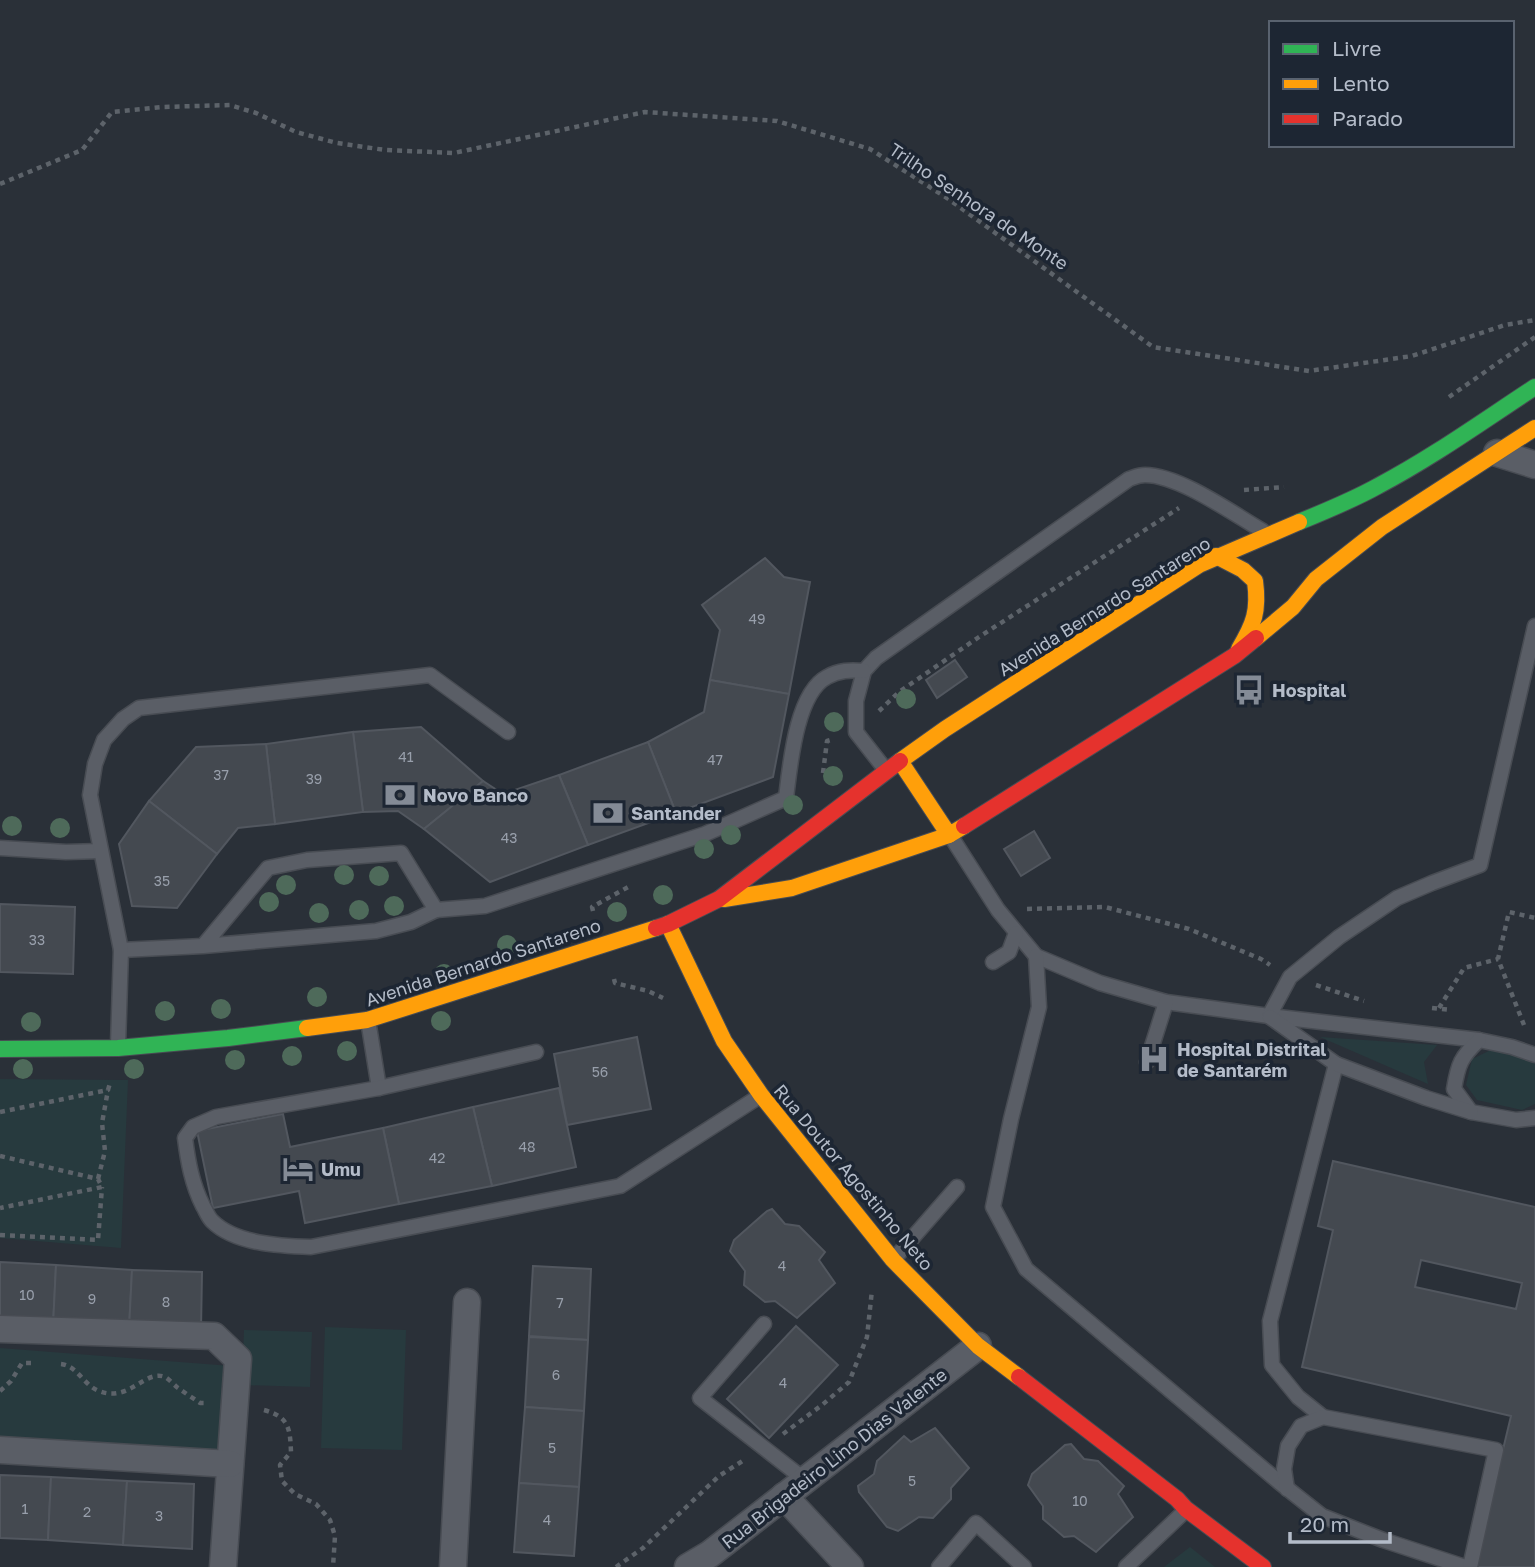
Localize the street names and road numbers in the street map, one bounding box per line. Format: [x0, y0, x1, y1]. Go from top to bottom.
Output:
street label: Trilho Senhora do Monte [885, 138, 1073, 274]
street label: Avenida Bernardo Santareno [994, 532, 1214, 680]
street label: Avenida Bernardo Santareno [363, 914, 603, 1010]
street label: Rua Doutor Agostinho Neto [770, 1079, 938, 1275]
street label: Rua Brigadeiro Lino Dias Valente [717, 1363, 951, 1553]

